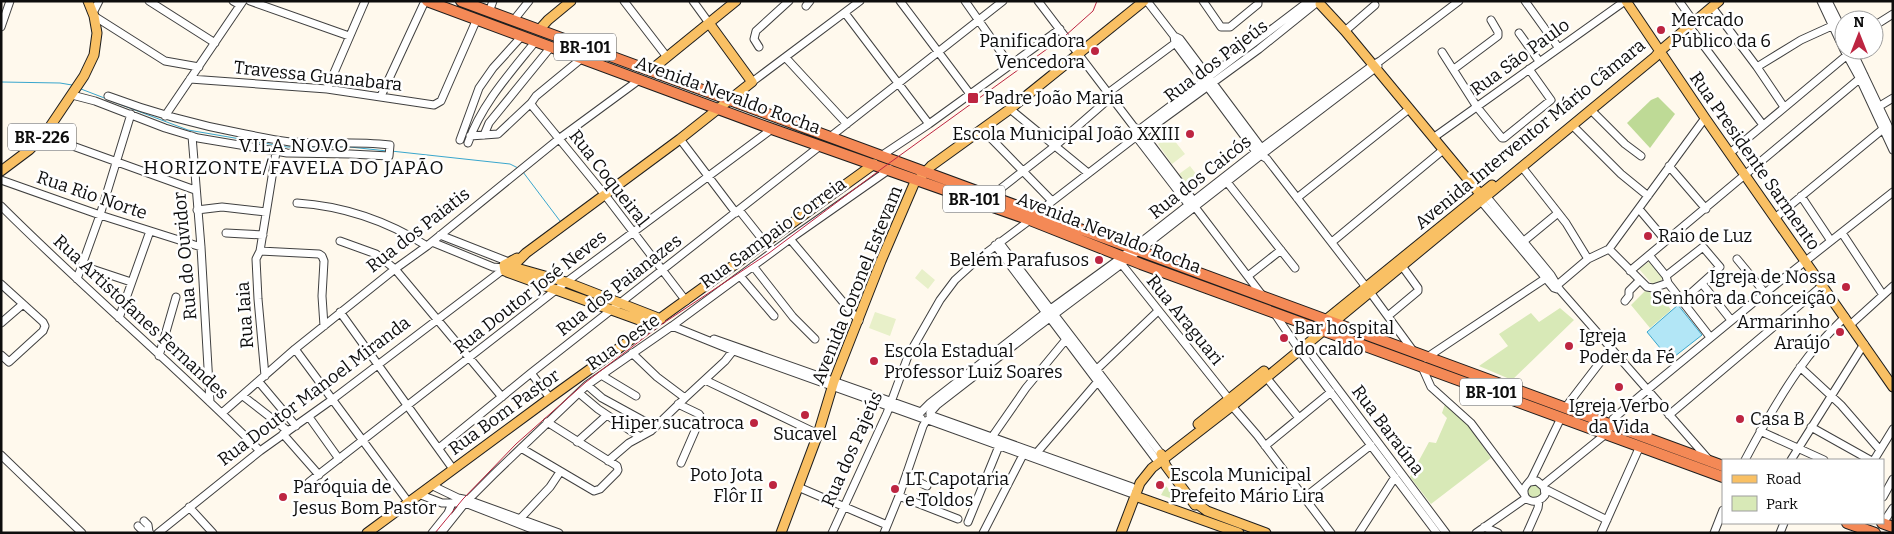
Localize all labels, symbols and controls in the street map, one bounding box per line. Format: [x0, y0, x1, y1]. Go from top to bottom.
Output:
place label: Mercado Público da 6 [1671, 9, 1771, 52]
north arrow [1834, 10, 1884, 60]
street label: Rua São Paulo [1466, 14, 1574, 100]
text: N [1854, 14, 1865, 31]
street label: Rua dos Pajeús [1160, 15, 1272, 107]
marker: Mercado Público da 6 [1655, 24, 1667, 36]
place label: Panificadora Vencedora [979, 30, 1085, 73]
road number: BR-101 [554, 34, 616, 61]
street label: Avenida Interventor Mário Câmara [1410, 34, 1650, 234]
marker: Panificadora Vencedora [1089, 45, 1101, 57]
street label: Avenida Nevaldo Rocha [632, 51, 824, 139]
street label: Travessa Guanabara [233, 56, 404, 96]
street label: Rua Presidente Sarmento [1685, 68, 1825, 254]
place label: Padre João Maria [984, 87, 1124, 109]
marker: Padre João Maria [966, 91, 980, 105]
place label: Escola Municipal João XXIII [952, 123, 1180, 145]
road number: BR-226 [8, 124, 76, 150]
street label: Rua Coqueiral [564, 125, 654, 231]
marker: Escola Municipal João XXIII [1184, 128, 1196, 140]
street label: Rua dos Caicós [1144, 130, 1256, 224]
district label: VILA NOVO HORIZONTE/FAVELA DO JAPÃO [143, 134, 445, 179]
street label: Rua Rio Norte [34, 166, 150, 224]
street label: Rua Sampaio Correia [696, 173, 850, 293]
street label: Avenida Coronel Estevam [807, 182, 907, 388]
street label: Rua dos Paiatis [362, 183, 474, 277]
road number: BR-101 [943, 185, 1005, 212]
street label: Avenida Nevaldo Rocha [1014, 188, 1204, 278]
street label: Rua do Ouvidor [168, 191, 202, 321]
place label: Raio de Luz [1658, 225, 1752, 247]
street label: Rua Doutor José Neves [449, 226, 611, 358]
street label: Rua dos Paianazes [552, 229, 686, 341]
street label: Rua Artistofanes Fernandes [49, 230, 233, 404]
marker: Raio de Luz [1642, 230, 1654, 242]
place label: Belém Parafusos [950, 249, 1089, 271]
marker: Belém Parafusos [1093, 254, 1105, 266]
place label: Igreja de Nossa Senhora da Conceição [1652, 266, 1836, 309]
street label: Rua Araguari [1142, 270, 1228, 370]
street label: Rua Iaia [232, 281, 258, 349]
marker: Igreja de Nossa Senhora da Conceição [1840, 281, 1852, 293]
street label: Rua Oeste [582, 309, 664, 375]
street label: Rua Doutor Manoel Miranda [214, 311, 415, 470]
place label: Armarinho Araújo [1737, 311, 1830, 354]
place label: Bar hospital do caldo [1294, 317, 1394, 360]
place label: Igreja Poder da Fé [1579, 325, 1675, 368]
marker: Armarinho Araújo [1834, 326, 1846, 338]
marker: Bar hospital do caldo [1278, 332, 1290, 344]
place label: Escola Estadual Professor Luiz Soares [884, 340, 1063, 383]
marker: Igreja Poder da Fé [1563, 340, 1575, 352]
marker: Escola Estadual Professor Luiz Soares [868, 355, 880, 367]
street label: Rua Bom Pastor [444, 364, 564, 460]
road number: BR-101 [1460, 378, 1522, 406]
street label: Rua Baraúna [1347, 381, 1429, 479]
marker: Igreja Verbo da Vida [1613, 381, 1625, 393]
street label: Rua dos Pajeús [817, 388, 887, 510]
place label: Igreja Verbo da Vida [1569, 395, 1669, 438]
place label: Casa B [1750, 408, 1805, 430]
marker: Sucavel [799, 409, 811, 421]
place label: Hiper sucatroca [611, 412, 744, 434]
marker: Casa B [1734, 413, 1746, 425]
marker: Hiper sucatroca [748, 417, 760, 429]
place label: Sucavel [773, 423, 837, 445]
legend [1722, 459, 1884, 524]
place label: Poto Jota Flôr II [690, 464, 763, 507]
place label: Escola Municipal Prefeito Mário Lira [1170, 464, 1324, 507]
place label: LT Capotaria e Toldos [905, 468, 1009, 511]
text: Road [1766, 470, 1801, 488]
place label: Paróquia de Jesus Bom Pastor [292, 476, 436, 519]
marker: Poto Jota Flôr II [767, 479, 779, 491]
marker: Escola Municipal Prefeito Mário Lira [1154, 479, 1166, 491]
marker: LT Capotaria e Toldos [889, 483, 901, 495]
marker: Paróquia de Jesus Bom Pastor [277, 491, 289, 503]
text: Park [1766, 495, 1798, 513]

